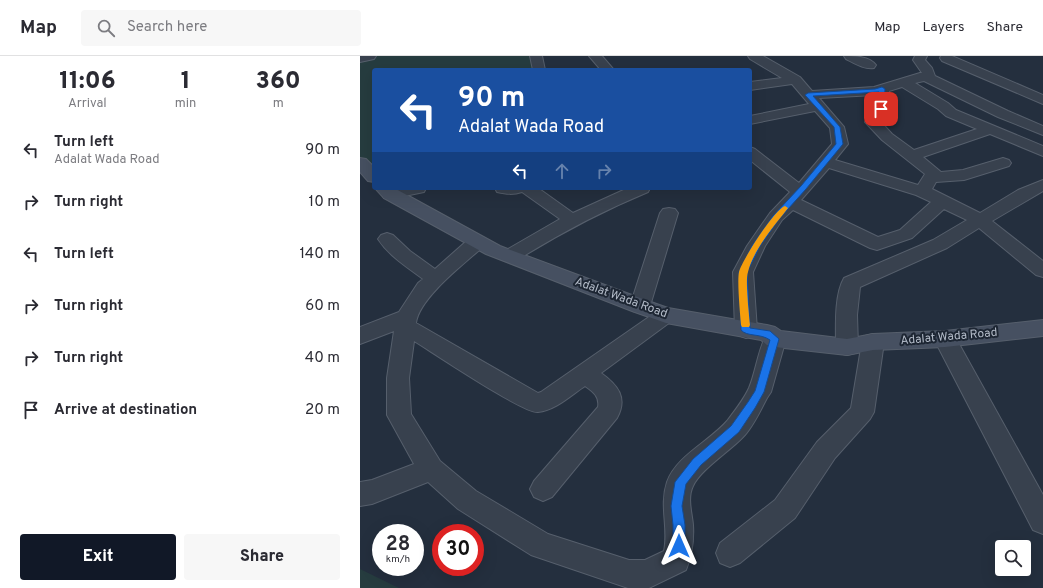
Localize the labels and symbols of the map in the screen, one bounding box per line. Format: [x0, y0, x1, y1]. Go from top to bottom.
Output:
pin [864, 92, 898, 126]
street label: Adalat Wada Road [572, 274, 670, 322]
street label: Adalat Wada Road [900, 325, 998, 349]
speed limit sign: 30 [432, 524, 484, 576]
position arrow [658, 525, 700, 567]

